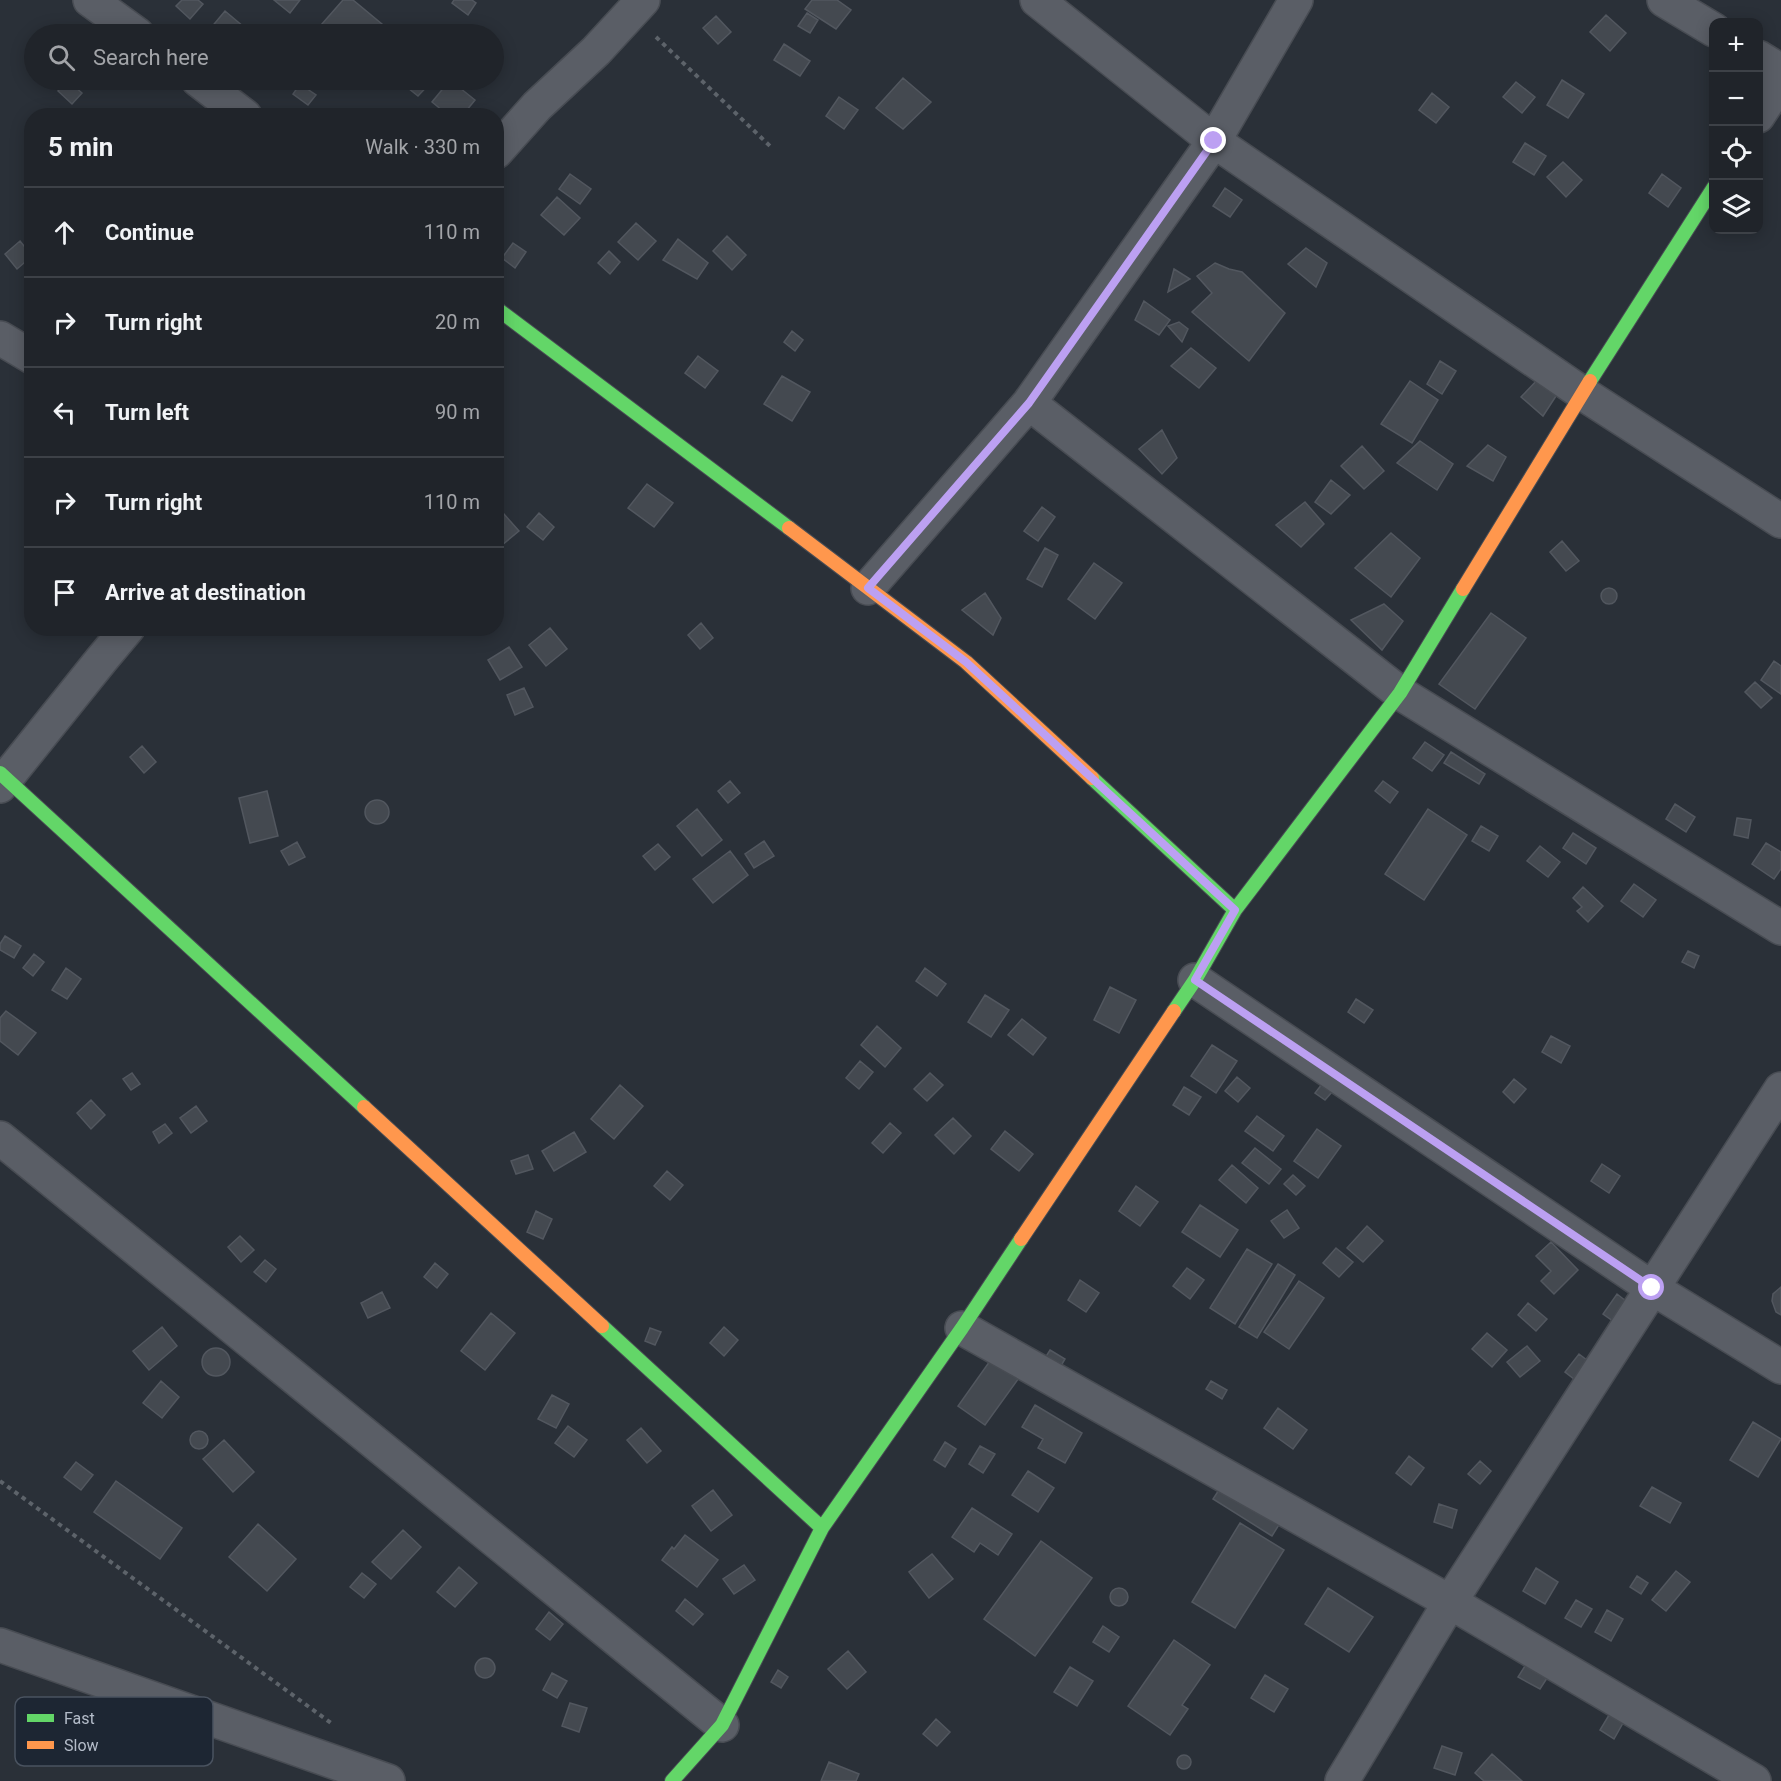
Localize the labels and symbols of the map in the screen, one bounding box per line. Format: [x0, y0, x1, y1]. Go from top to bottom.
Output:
route end [1200, 127, 1226, 153]
route start [1638, 1274, 1664, 1300]
legend [15, 1697, 213, 1766]
text: Fast [64, 1709, 95, 1728]
text: Slow [64, 1736, 99, 1755]

